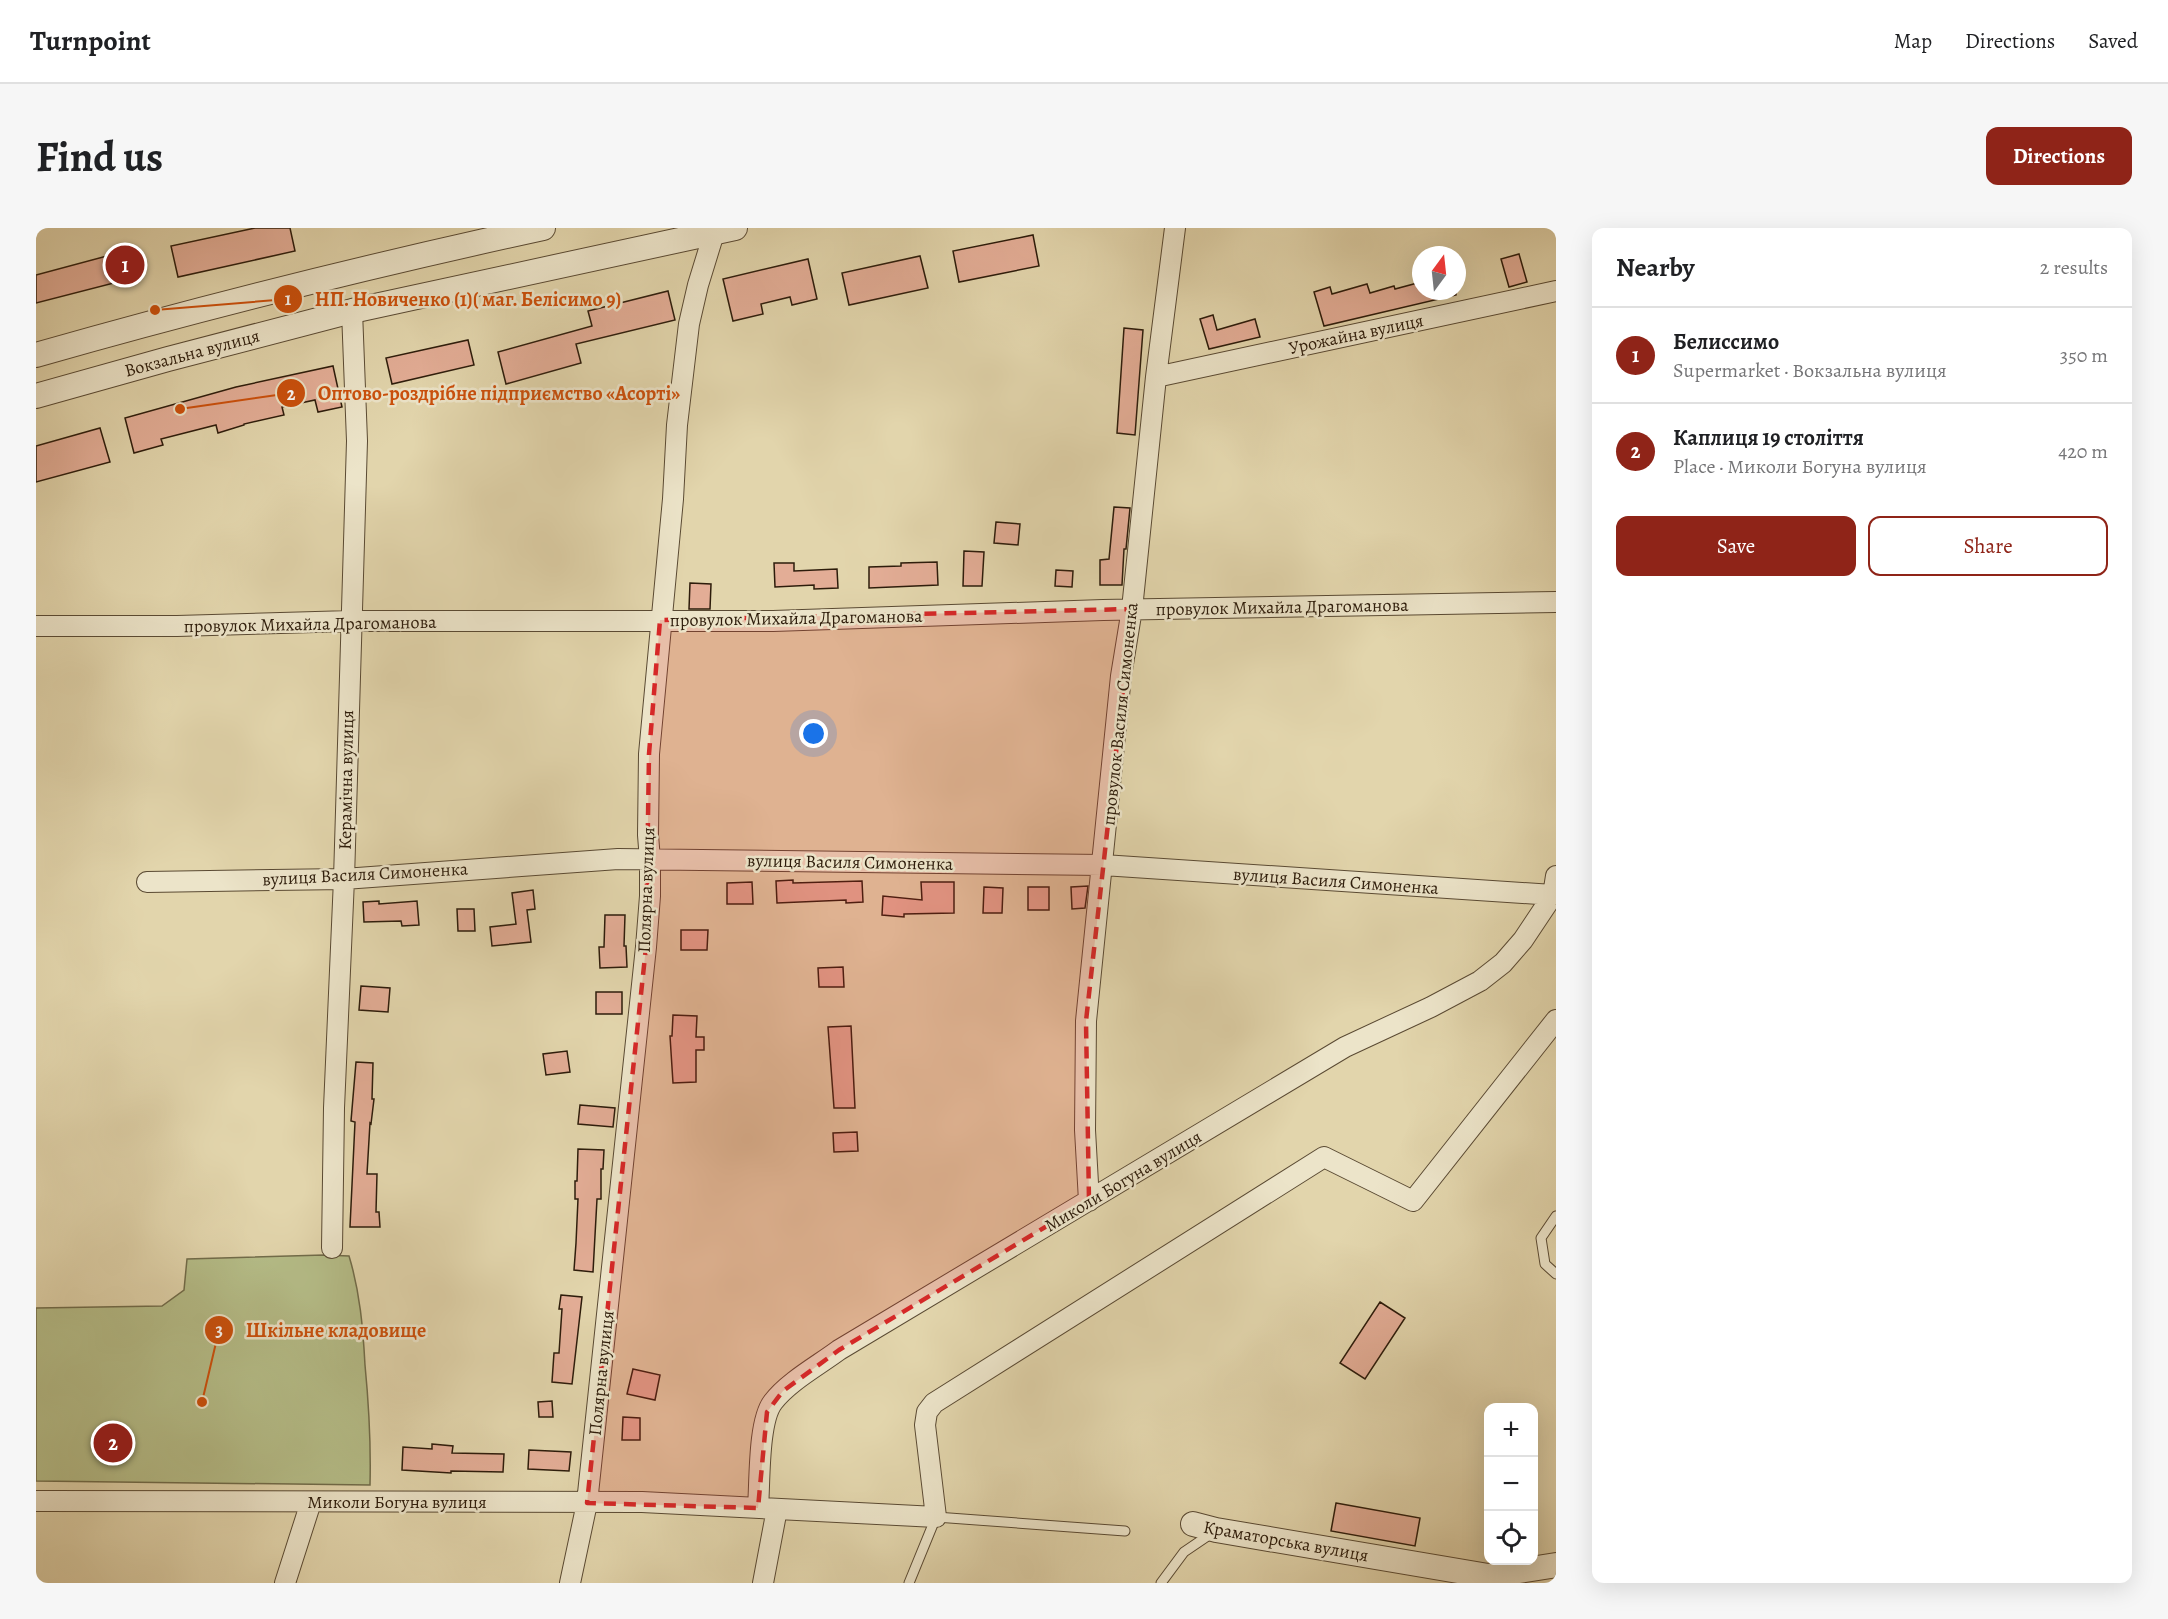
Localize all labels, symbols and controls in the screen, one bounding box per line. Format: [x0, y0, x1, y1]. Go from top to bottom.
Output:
text: Turnpoint [30, 22, 151, 60]
text: Map [1894, 27, 1932, 55]
text: Directions [1965, 27, 2055, 55]
text: Saved [2088, 27, 2138, 55]
button: Directions [1986, 127, 2132, 185]
text: Find us [36, 128, 163, 185]
pin: 1 [106, 243, 145, 288]
north arrow [1412, 246, 1466, 300]
text: Nearby [1616, 250, 1695, 285]
text: 2 results [2040, 254, 2108, 281]
callout: НП. Новиченко (1)( маг. Белісимо 9) [273, 280, 634, 318]
text: НП. Новиченко (1)( маг. Белісимо 9) [315, 286, 621, 313]
text: 1 [285, 287, 292, 311]
street label: Урожайна вулиця [1286, 308, 1426, 360]
street label: Вокзальна вулиця [122, 323, 262, 383]
text: Белиссимо [1673, 327, 1779, 357]
text: 1 [1632, 342, 1639, 369]
text: 350 m [2060, 342, 2108, 369]
text: Supermarket · Вокзальна вулиця [1673, 357, 1947, 384]
callout: Оптово-роздрібне підприємство «Асортi» [276, 374, 692, 412]
text: Оптово-роздрібне підприємство «Асортi» [318, 380, 680, 407]
text: 2 [287, 382, 296, 406]
text: Каплиця 19 століття [1673, 423, 1864, 453]
text: 2 [1631, 438, 1640, 465]
text: 420 m [2058, 438, 2108, 465]
text: Place · Миколи Богуна вулиця [1673, 453, 1927, 480]
button: Save [1616, 516, 1856, 576]
button: Share [1868, 516, 2108, 576]
street label: провулок Михайла Драгоманова [1155, 593, 1409, 621]
street label: провулок Василя Симоненка [1096, 601, 1144, 827]
street label: провулок Михайла Драгоманова [669, 604, 923, 632]
street label: провулок Михайла Драгоманова [183, 610, 437, 638]
street label: Керамічна вулиця [333, 710, 359, 850]
your location [799, 719, 828, 748]
street label: Полярна вулиця [632, 827, 660, 953]
street label: вулиця Василя Симоненка [747, 848, 954, 876]
street label: вулиця Василя Симоненка [261, 857, 469, 891]
street label: вулиця Василя Симоненка [1232, 862, 1440, 900]
street label: Миколи Богуна вулиця [1040, 1124, 1206, 1238]
street label: Полярна вулиця [582, 1309, 620, 1437]
callout: Шкільне кладовище [204, 1311, 439, 1349]
text: Шкільне кладовище [246, 1317, 426, 1344]
text: 3 [215, 1318, 223, 1342]
map controls [1484, 1403, 1538, 1565]
button: + [1484, 1403, 1538, 1457]
pin: 2 [94, 1420, 133, 1466]
button: − [1484, 1457, 1538, 1511]
street label: Миколи Богуна вулиця [307, 1490, 487, 1514]
button: locate [1484, 1511, 1538, 1565]
street label: Краматорська вулиця [1202, 1515, 1370, 1567]

